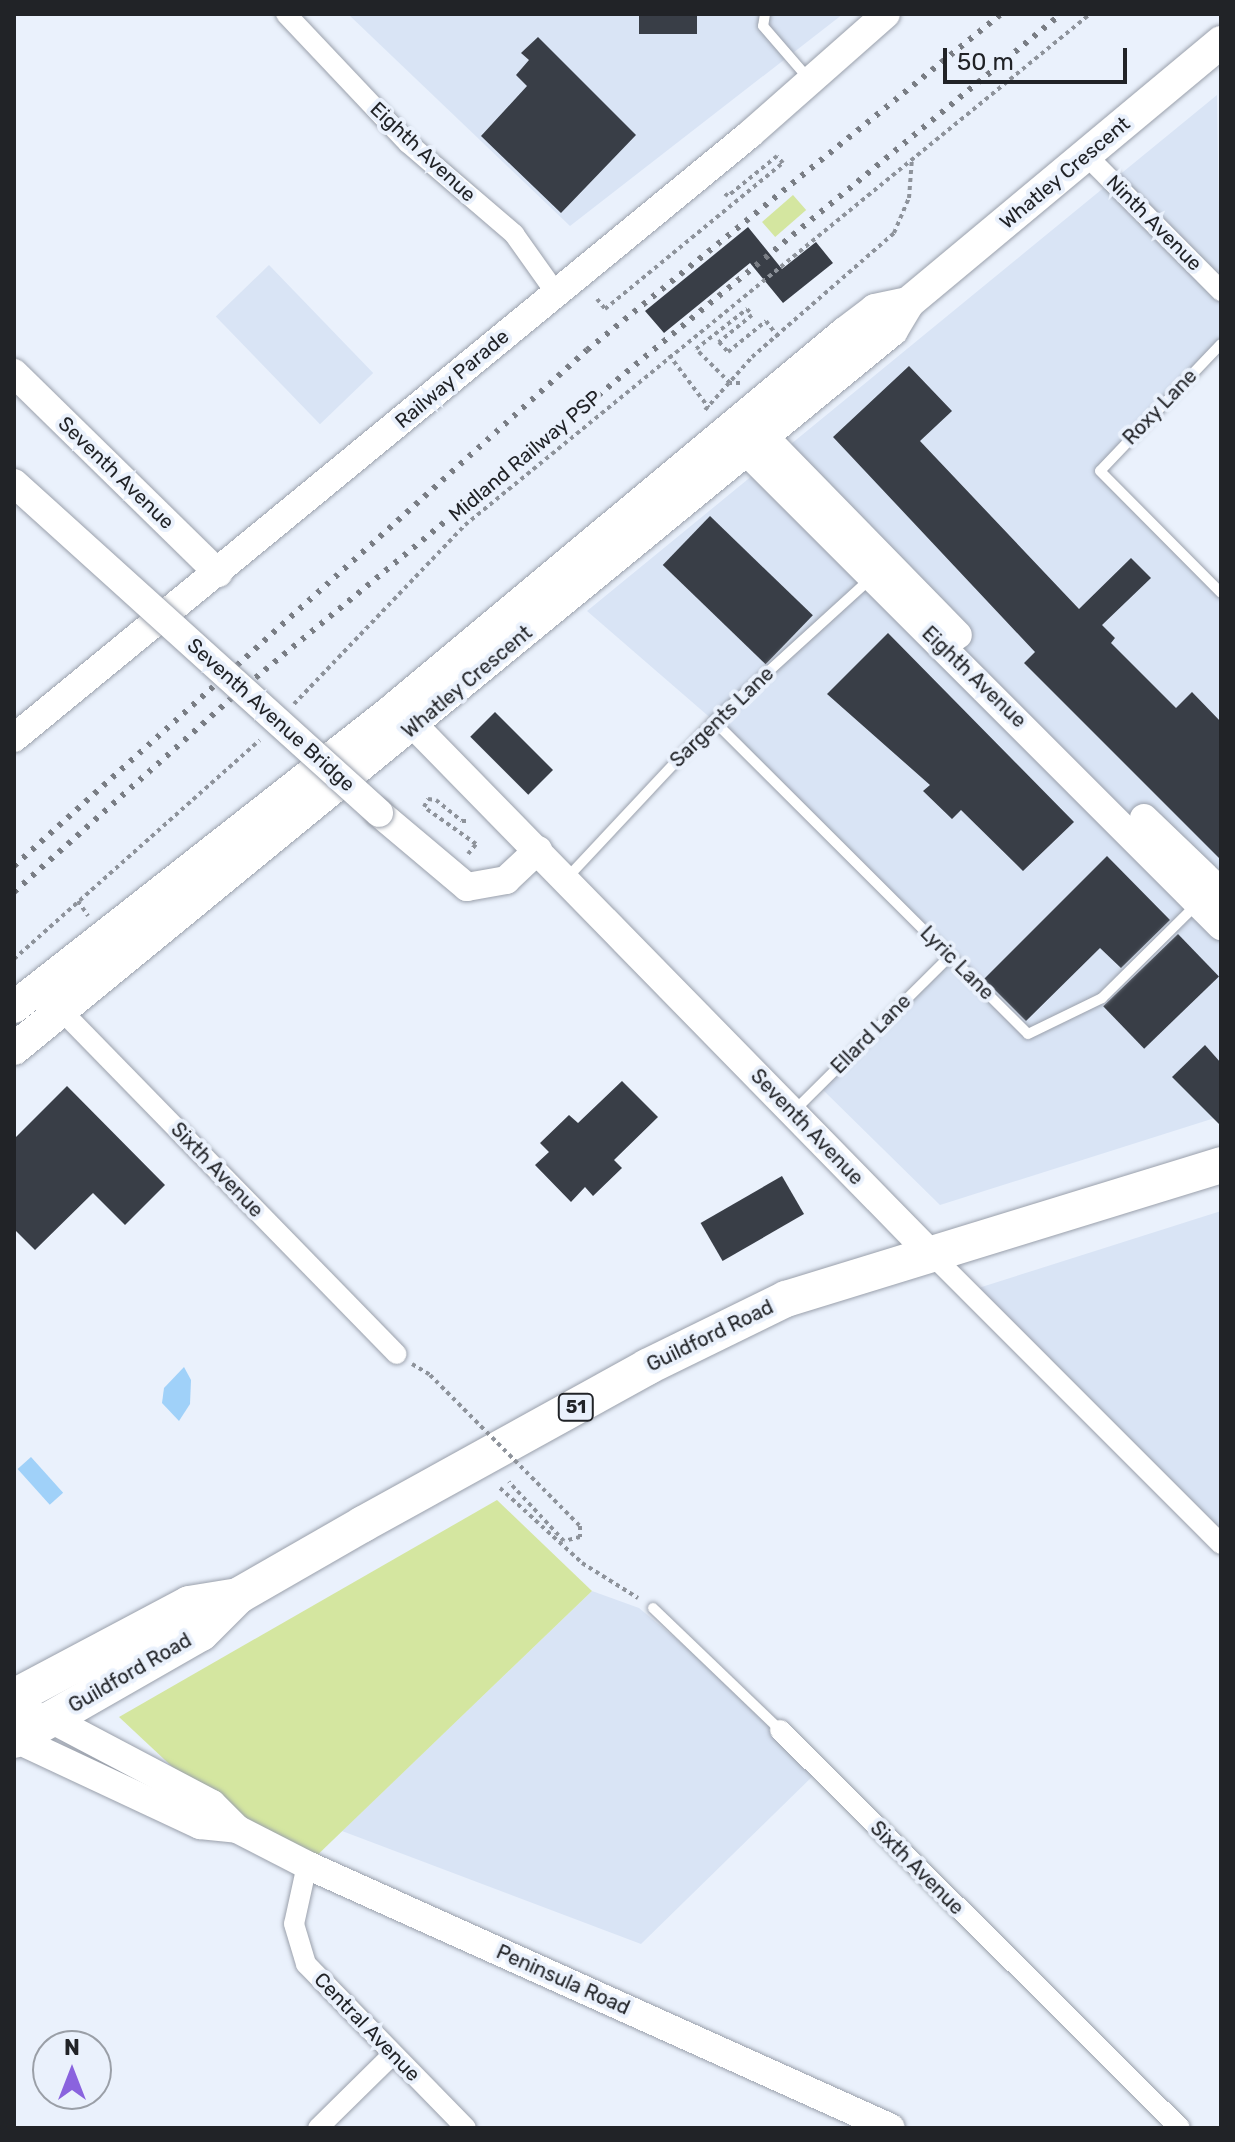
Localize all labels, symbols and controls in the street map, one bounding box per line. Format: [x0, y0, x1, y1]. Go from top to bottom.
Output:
scale bar [947, 32, 1131, 82]
text: 50 m [957, 48, 1014, 76]
street label: Eighth Avenue [365, 97, 481, 207]
street label: Whatley Crescent [995, 112, 1135, 234]
street label: Ninth Avenue [1101, 170, 1207, 276]
street label: Railway Parade [390, 324, 514, 434]
street label: Roxy Lane [1118, 364, 1202, 450]
street label: Midland Railway PSP [444, 385, 606, 527]
street label: Seventh Avenue [53, 412, 179, 534]
street label: Whatley Crescent [397, 621, 537, 743]
street label: Eighth Avenue [917, 621, 1031, 733]
street label: Seventh Avenue Bridge [182, 633, 360, 797]
street label: Sargents Lane [665, 662, 779, 772]
street label: Lyric Lane [915, 921, 999, 1005]
street label: Ellard Lane [826, 989, 916, 1079]
street label: Seventh Avenue [746, 1064, 868, 1190]
street label: Sixth Avenue [166, 1117, 268, 1223]
street label: Guildford Road [643, 1295, 777, 1377]
road number: 51 [556, 1393, 596, 1421]
street label: Guildford Road [64, 1628, 196, 1718]
street label: Sixth Avenue [865, 1816, 969, 1920]
street label: Peninsula Road [493, 1940, 633, 2020]
street label: Central Avenue [309, 1967, 425, 2087]
north arrow [32, 2030, 112, 2110]
text: N [64, 2034, 80, 2061]

